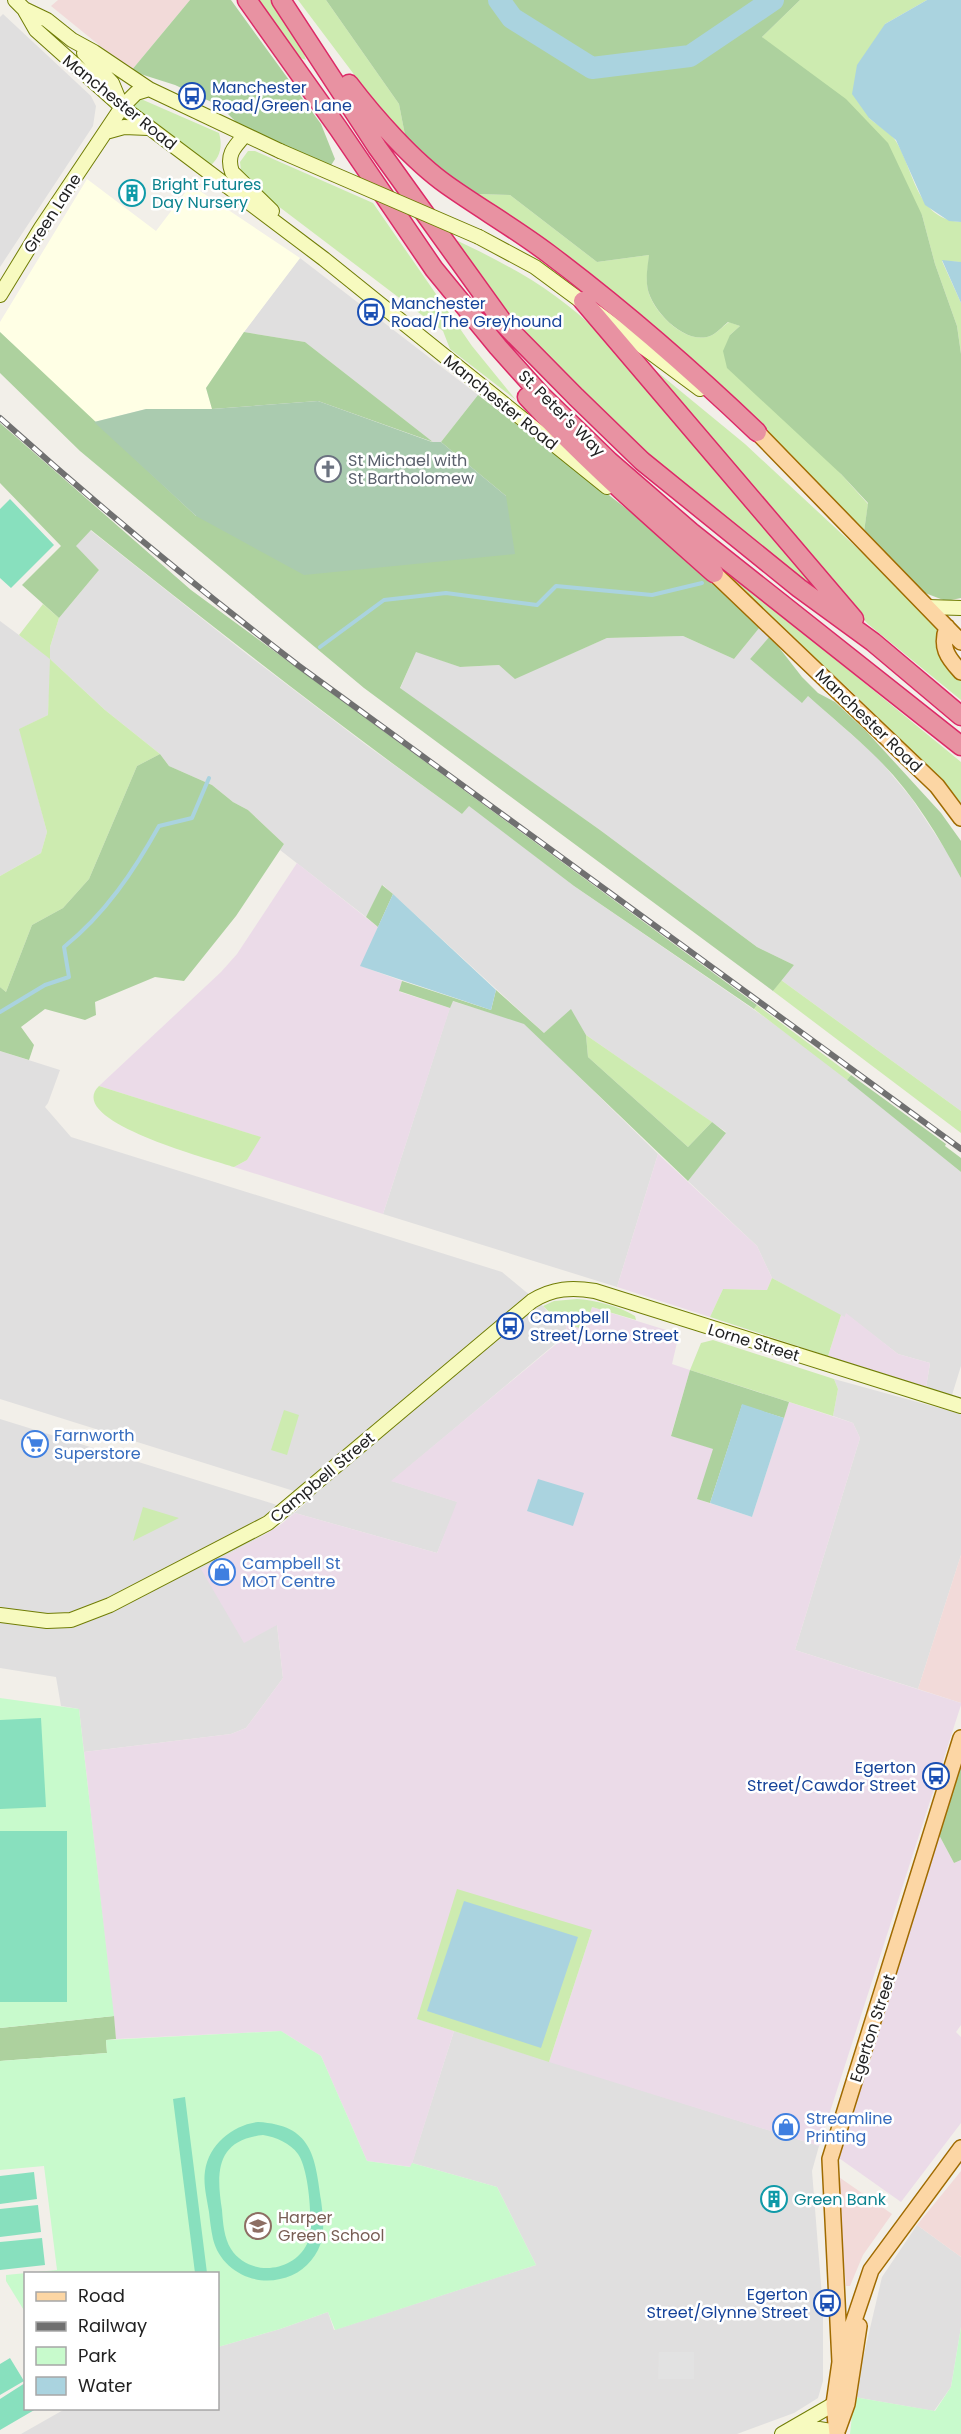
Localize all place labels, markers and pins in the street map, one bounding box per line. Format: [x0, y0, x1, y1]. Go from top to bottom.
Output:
place label: Manchester Road/Green Lane [212, 76, 352, 117]
bus stop icon: Manchester Road/Green Lane [177, 81, 207, 111]
place label: Bright Futures Day Nursery [152, 173, 261, 214]
building icon: Bright Futures Day Nursery [117, 178, 147, 208]
place label: Manchester Road/The Greyhound [391, 292, 562, 333]
bus stop icon: Manchester Road/The Greyhound [356, 297, 386, 327]
place label: St Michael with St Bartholomew [348, 449, 474, 490]
church icon: St Michael with St Bartholomew [313, 454, 343, 484]
place label: Campbell Street/Lorne Street [530, 1306, 679, 1347]
bus stop icon: Campbell Street/Lorne Street [495, 1311, 525, 1341]
place label: Farnworth Superstore [54, 1424, 141, 1465]
supermarket icon: Farnworth Superstore [20, 1429, 50, 1459]
place label: Campbell St MOT Centre [242, 1552, 341, 1593]
shop icon: Campbell St MOT Centre [207, 1557, 237, 1587]
place label: Egerton Street/Cawdor Street [747, 1756, 916, 1797]
bus stop icon: Egerton Street/Cawdor Street [921, 1761, 951, 1791]
place label: Streamline Printing [806, 2107, 893, 2148]
shop icon: Streamline Printing [771, 2112, 801, 2142]
building icon: Green Bank [759, 2184, 789, 2214]
place label: Green Bank [794, 2188, 887, 2211]
place label: Harper Green School [278, 2206, 385, 2247]
school or university icon: Harper Green School [243, 2211, 273, 2241]
place label: Egerton Street/Glynne Street [647, 2283, 808, 2324]
bus stop icon: Egerton Street/Glynne Street [812, 2288, 842, 2318]

